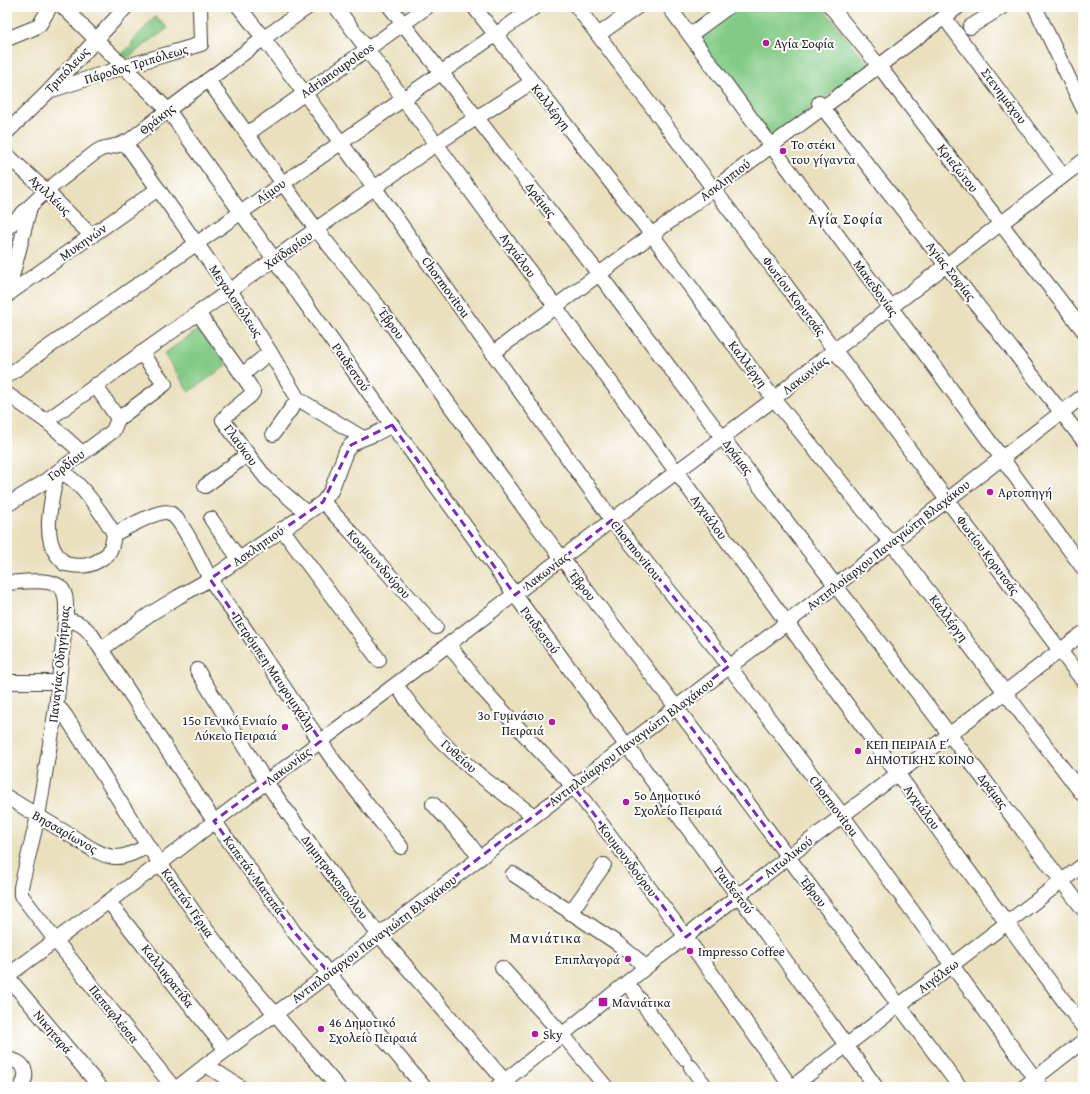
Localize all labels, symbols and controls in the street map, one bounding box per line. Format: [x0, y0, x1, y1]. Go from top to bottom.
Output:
place label: Αγία Σοφία [774, 34, 834, 53]
street label: Adrianoupoleos [296, 38, 378, 102]
marker: Αγία Σοφία [761, 38, 771, 48]
street label: Πάροδος Τριπόλεως [82, 39, 191, 89]
street label: Τριπόλεως [40, 42, 94, 98]
street label: Στενημάχου [977, 64, 1032, 128]
street label: Καλλέργη [527, 80, 575, 134]
street label: Θράκης [135, 99, 179, 139]
place label: Το στέκι του γίγαντα [791, 135, 856, 169]
street label: Κριεζώτου [933, 140, 983, 197]
marker: Το στέκι του γίγαντα [778, 146, 788, 156]
street label: Ασκληπιού [696, 154, 755, 205]
street label: Αχιλλέως [25, 170, 76, 220]
street label: Αίμου [252, 174, 290, 208]
street label: Δράμας [521, 178, 561, 222]
district label: Αγία Σοφία [808, 209, 884, 229]
street label: Μυκηνών [55, 219, 111, 265]
street label: Χαϊδαρίου [260, 226, 317, 274]
street label: Αγχιάλου [495, 229, 541, 282]
street label: Αγίας Σοφίας [922, 237, 981, 305]
street label: Chormovitou [417, 252, 475, 322]
street label: Φωτίου Κορυτσάς [758, 252, 831, 340]
street label: Μακεδονίας [849, 256, 903, 321]
street label: Μεγαλοπόλεως [205, 261, 268, 342]
street label: Έβρου [373, 303, 409, 343]
street label: Καλλέργη [724, 337, 772, 391]
street label: Ραιδεστού [327, 339, 375, 395]
street label: Λακωνίας [778, 351, 833, 399]
street label: Γλαύκου [219, 420, 263, 470]
street label: Δράμας [718, 435, 758, 479]
street label: Γορδίου [43, 445, 89, 485]
street label: Αντιπλοίαρχου Παναγιώτη Βλαχάκου [802, 475, 974, 615]
place label: Αρτοπηγή [998, 483, 1052, 502]
marker: Αρτοπηγή [985, 487, 995, 497]
street label: Αγχιάλου [686, 491, 732, 544]
street label: Φωτίου Κορυτσάς [952, 511, 1025, 599]
street label: Chormovitou [606, 516, 666, 584]
street label: Ασκληπιού [228, 521, 288, 571]
street label: Κουμουνδούρου [343, 525, 416, 603]
street label: Λακωνίας [519, 547, 574, 595]
street label: Έβρου [563, 565, 601, 605]
street label: Καλλέργη [925, 591, 973, 645]
street label: Ραιδεστού [516, 602, 564, 658]
street label: Παναγίας Οδηγήτριας [43, 604, 75, 723]
street label: Πετρόμπεη Μαυρομιχάλη [228, 610, 320, 734]
street label: Αντιπλοίαρχου Παναγιώτη Βλαχάκου [544, 673, 718, 811]
place label: 3ο Γυμνάσιο Πειραιά [477, 706, 544, 740]
place label: 15ο Γενικό Ενιαίο Λύκειο Πειραιά [182, 711, 277, 745]
marker: 3ο Γυμνάσιο Πειραιά [547, 717, 557, 727]
marker: 15ο Γενικό Ενιαίο Λύκειο Πειραιά [280, 722, 290, 732]
street label: Γυθείου [437, 735, 481, 777]
place label: ΚΕΠ ΠΕΙΡΑΙΑ Ε΄ ΔΗΜΟΤΙΚΗΣ ΚΟΙΝΟ [866, 735, 974, 769]
street label: Λακωνίας [261, 742, 316, 790]
marker: ΚΕΠ ΠΕΙΡΑΙΑ Ε΄ ΔΗΜΟΤΙΚΗΣ ΚΟΙΝΟ [853, 746, 863, 756]
street label: Δράμας [973, 769, 1013, 813]
street label: Chormovitou [805, 772, 863, 840]
street label: Αγχιάλου [899, 781, 945, 834]
place label: 5ο Δημοτικό Σχολείο Πειραιά [634, 786, 722, 820]
marker: 5ο Δημοτικό Σχολείο Πειραιά [621, 797, 631, 807]
street label: Βησσαρίωνος [29, 806, 102, 859]
street label: Κουμουνδούρου [594, 819, 662, 901]
street label: Καπετάν Ματαπά [219, 831, 289, 919]
street label: Δημητρακοπούλου [297, 831, 373, 923]
street label: Αιτωλικού [759, 832, 817, 882]
street label: Ραιδεστού [710, 862, 758, 918]
street label: Καπετάν Γέρμα [157, 864, 219, 942]
street label: Αντιπλοίαρχου Παναγιώτη Βλαχάκου [287, 870, 461, 1008]
street label: Έβρου [795, 871, 832, 911]
district label: Μανιάτικα [510, 928, 582, 948]
street label: Καλλικρατίδα [137, 940, 199, 1012]
place label: Impresso Coffee [698, 942, 785, 961]
marker: Impresso Coffee [685, 946, 695, 956]
place label: Επιπλαγορά [555, 950, 620, 969]
marker: Επιπλαγορά [623, 954, 633, 964]
street label: Αιγάλεω [914, 954, 962, 998]
street label: Παπαφλέσσα [85, 981, 143, 1047]
place label: Μανιάτικα [612, 993, 671, 1012]
marker: Μανιάτικα [597, 996, 609, 1008]
street label: Νικηταρά [29, 1006, 77, 1058]
place label: 46 Δημοτικό Σχολείο Πειραιά [329, 1013, 417, 1047]
marker: 46 Δημοτικό Σχολείο Πειραιά [316, 1024, 326, 1034]
place label: Sky [543, 1025, 563, 1044]
marker: Sky [530, 1029, 540, 1039]

